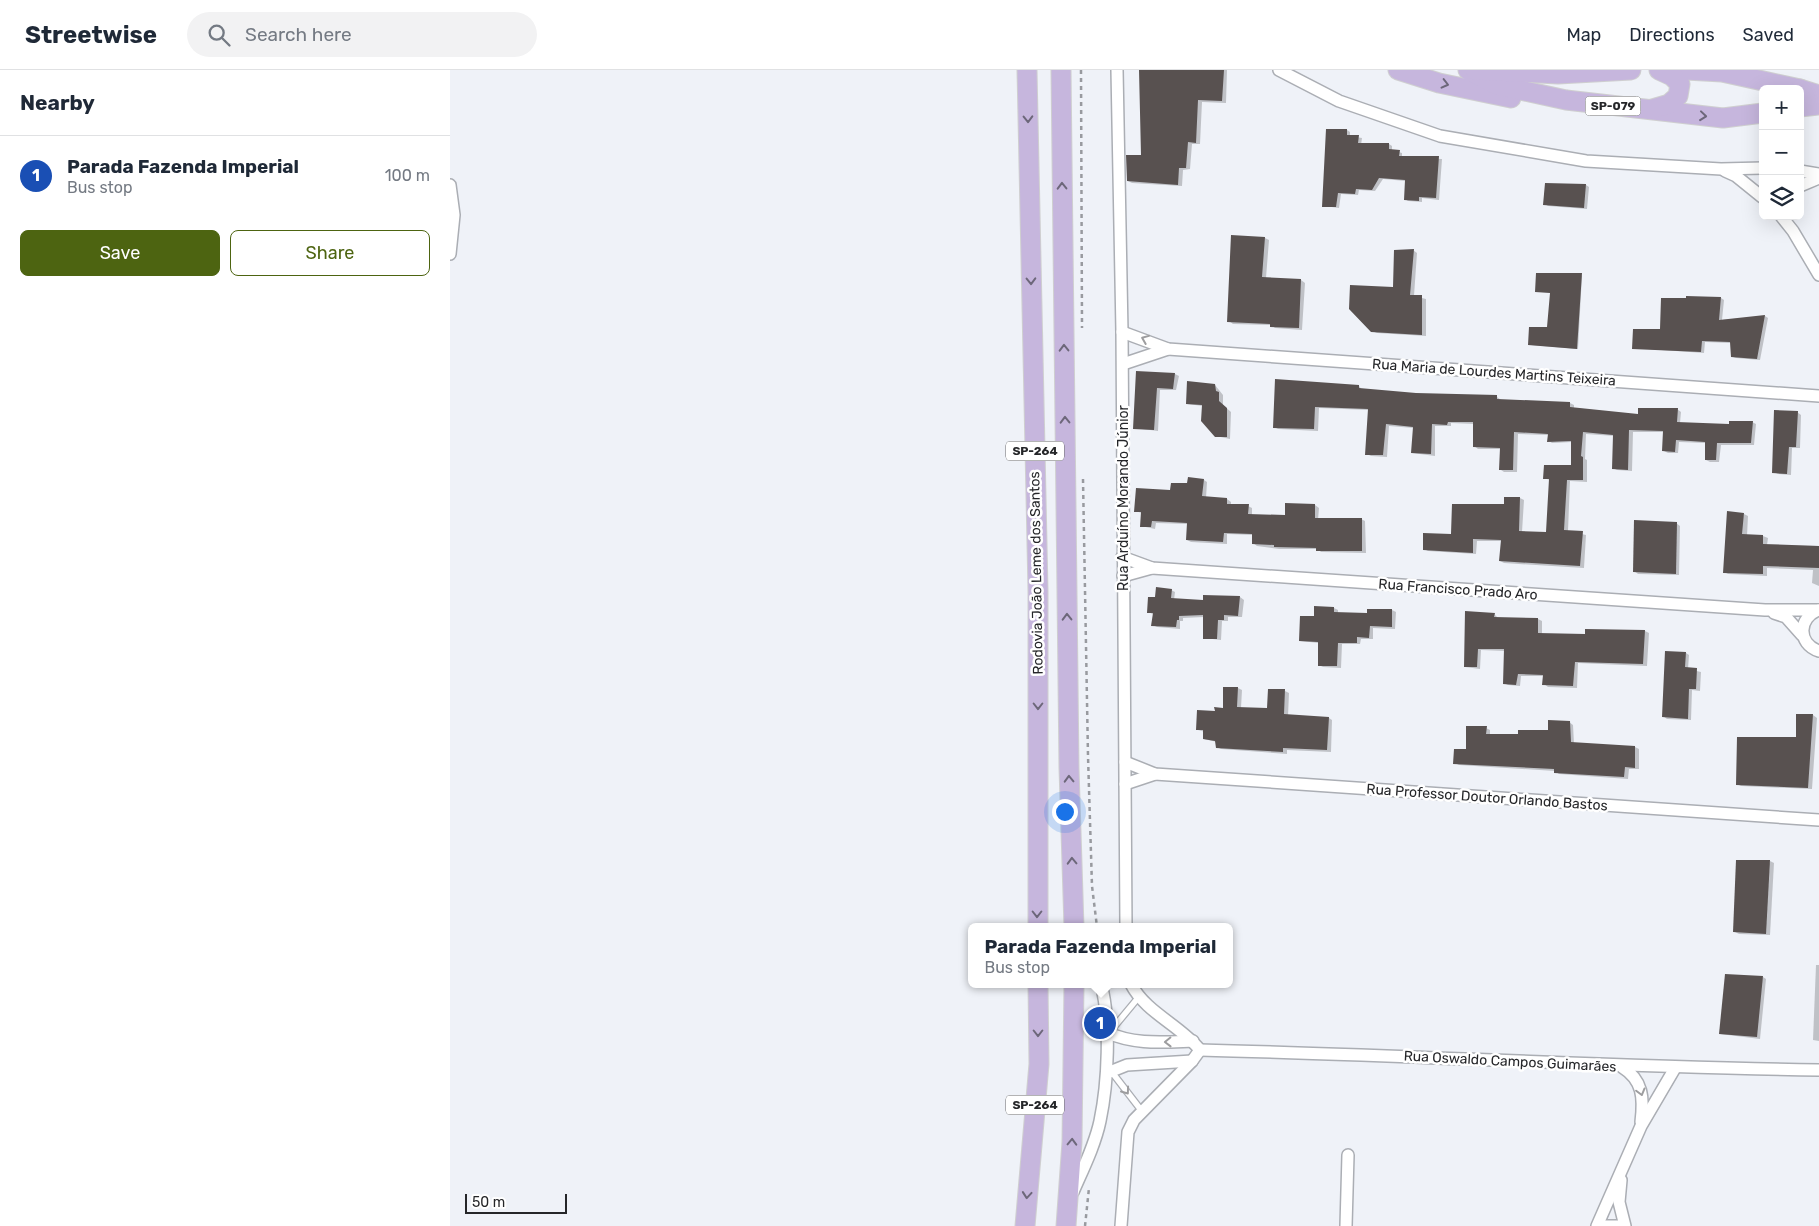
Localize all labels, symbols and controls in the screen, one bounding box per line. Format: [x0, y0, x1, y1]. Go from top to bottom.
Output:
search box [187, 12, 537, 57]
text: Streetwise [25, 21, 157, 49]
icon: search [205, 21, 233, 49]
text: Search here [245, 23, 352, 46]
text: Map [1566, 24, 1601, 46]
text: Directions [1629, 24, 1715, 46]
text: Saved [1743, 24, 1794, 46]
one-way arrow [1440, 78, 1449, 89]
map controls [1759, 85, 1804, 220]
button: + [1759, 85, 1804, 130]
text: Nearby [20, 90, 95, 115]
road number: SP-079 [1586, 97, 1640, 116]
one-way arrow [1699, 110, 1707, 121]
one-way arrow [1023, 115, 1033, 123]
button: − [1759, 130, 1804, 175]
text: Parada Fazenda Imperial [67, 155, 299, 178]
text: 1 [32, 166, 40, 185]
text: 100 m [385, 166, 430, 185]
button: layers [1759, 175, 1804, 220]
text: Bus stop [67, 178, 133, 197]
one-way arrow [1057, 182, 1067, 190]
button: Save [20, 230, 220, 276]
button: Share [230, 230, 430, 276]
one-way arrow [1026, 278, 1036, 285]
one-way arrow [1142, 335, 1150, 345]
one-way arrow [1059, 344, 1069, 352]
street label: Rua Maria de Lourdes Martins Teixeira [1371, 355, 1616, 390]
street label: Rua Arduíno Morando Júnior [1115, 404, 1132, 591]
one-way arrow [1060, 415, 1070, 423]
road number: SP-264 [1006, 442, 1064, 461]
street label: Rodovia João Leme dos Santos [1026, 471, 1047, 675]
street label: Rua Francisco Prado Aro [1378, 575, 1538, 604]
one-way arrow [1062, 613, 1072, 620]
one-way arrow [1033, 702, 1043, 710]
one-way arrow [1064, 775, 1075, 783]
street label: Rua Professor Doutor Orlando Bastos [1366, 781, 1608, 814]
your location [1052, 799, 1078, 825]
one-way arrow [1066, 856, 1077, 864]
one-way arrow [1032, 910, 1043, 918]
popup [968, 923, 1233, 988]
text: Parada Fazenda Imperial [984, 935, 1217, 958]
text: Bus stop [984, 958, 1050, 977]
pin: 1 [1084, 1004, 1116, 1042]
one-way arrow [1033, 1030, 1043, 1037]
one-way arrow [1164, 1036, 1172, 1047]
street label: Rua Oswaldo Campos Guimarães [1403, 1047, 1617, 1076]
one-way arrow [1120, 1085, 1129, 1095]
one-way arrow [1636, 1087, 1646, 1096]
road number: SP-264 [1006, 1096, 1064, 1114]
one-way arrow [1066, 1138, 1077, 1146]
scale bar [465, 1191, 568, 1214]
one-way arrow [1022, 1191, 1033, 1199]
text: 50 m [472, 1194, 505, 1211]

